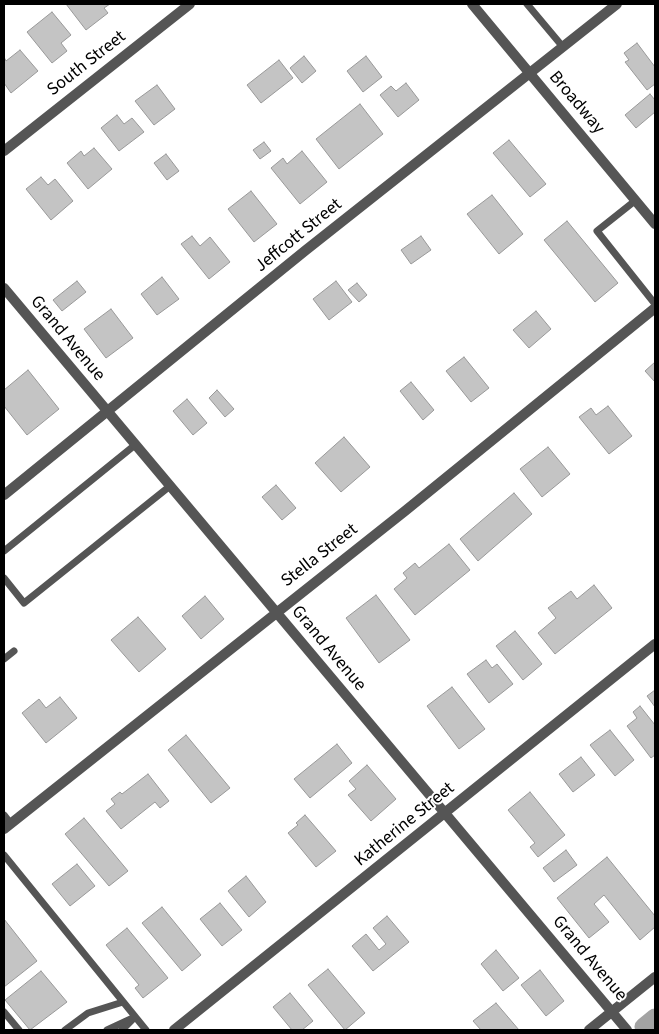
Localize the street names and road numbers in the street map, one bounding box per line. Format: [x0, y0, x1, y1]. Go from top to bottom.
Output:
street label: South Street [43, 27, 131, 101]
street label: Broadway [543, 67, 609, 139]
street label: Jeffcott Street [251, 194, 347, 278]
street label: Grand Avenue [25, 292, 109, 386]
street label: Stella Street [278, 520, 362, 592]
street label: Grand Avenue [286, 602, 370, 696]
street label: Katherine Street [351, 778, 459, 872]
street label: Grand Avenue [547, 912, 631, 1006]

